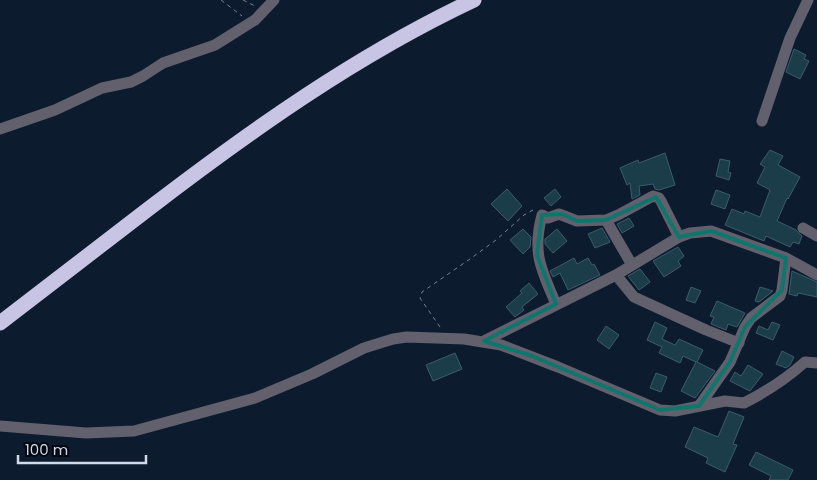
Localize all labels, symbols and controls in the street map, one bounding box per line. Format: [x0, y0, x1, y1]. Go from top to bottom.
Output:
scale bar [18, 432, 145, 464]
text: 100 m [25, 439, 68, 460]

